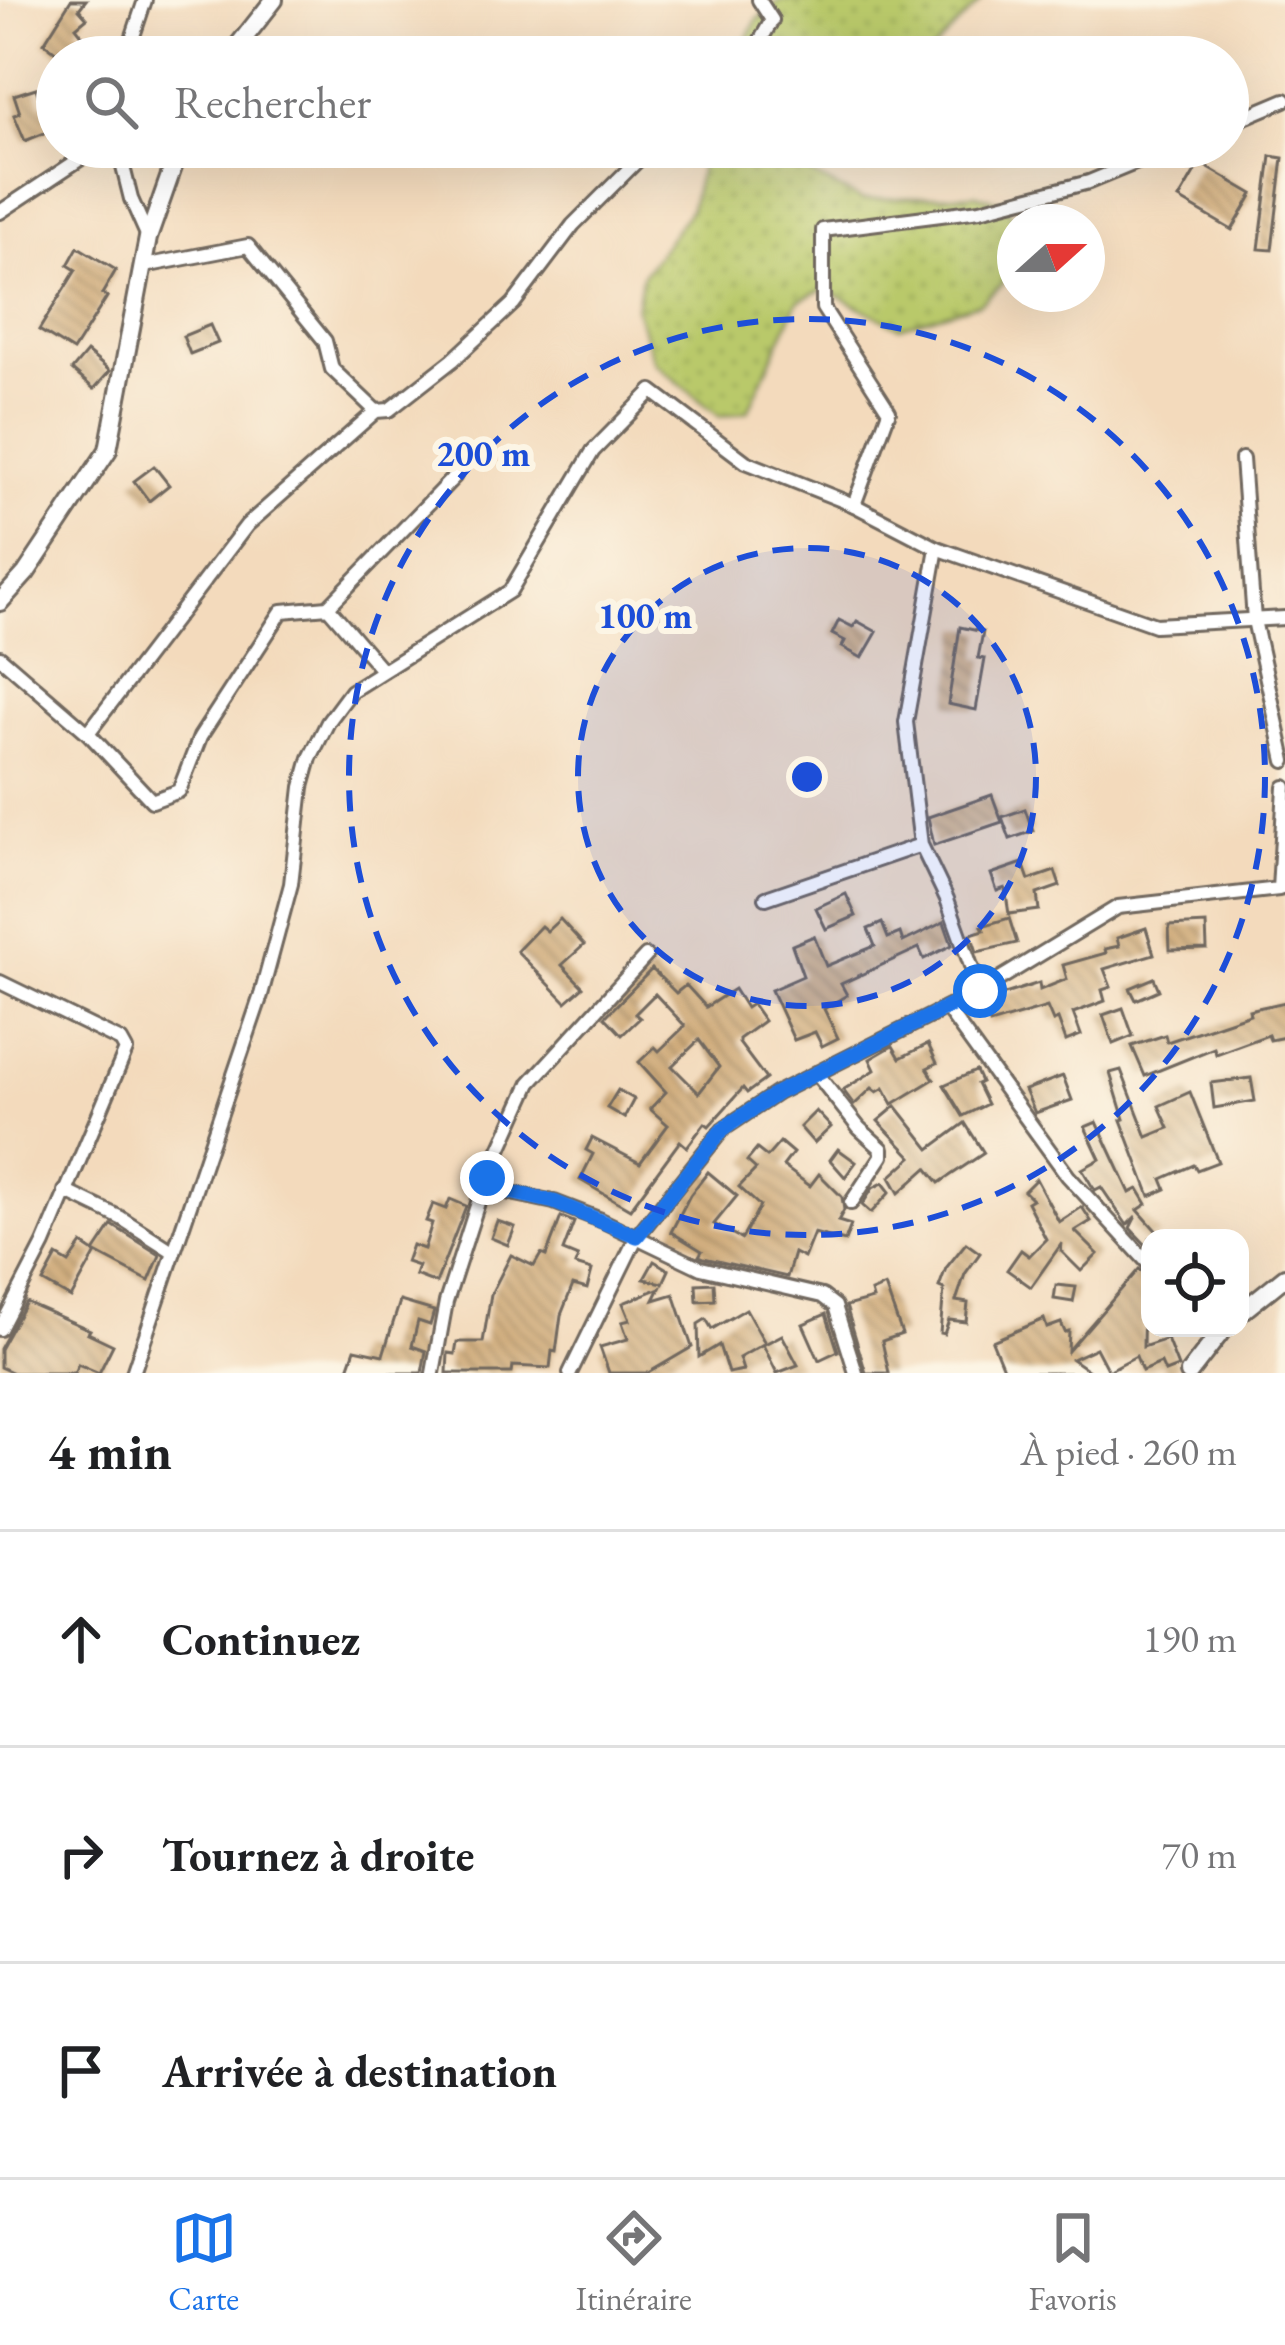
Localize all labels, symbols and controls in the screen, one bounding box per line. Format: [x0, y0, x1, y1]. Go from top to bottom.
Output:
search box [36, 36, 1249, 168]
icon: search [78, 69, 144, 135]
text: Rechercher [174, 73, 371, 131]
north arrow [997, 204, 1105, 312]
text: 200 m [436, 430, 530, 477]
text: 100 m [598, 592, 692, 639]
centre of rings [786, 756, 828, 798]
route start [953, 964, 1007, 1018]
route end [460, 1151, 514, 1205]
map controls [1141, 1229, 1249, 1337]
button: locate [1141, 1229, 1249, 1337]
text: 4 min [48, 1418, 172, 1484]
text: À pied · 260 m [1020, 1426, 1237, 1477]
icon: ahead [48, 1606, 114, 1672]
text: Continuez [162, 1610, 360, 1668]
text: 190 m [1143, 1613, 1237, 1664]
icon: right [48, 1822, 114, 1888]
text: Tournez à droite [162, 1826, 474, 1884]
text: 70 m [1161, 1829, 1237, 1880]
icon: arrive [48, 2038, 114, 2104]
text: Arrivée à destination [162, 2042, 557, 2100]
tab: Carte [168, 2205, 239, 2320]
tab: Itinéraire [576, 2205, 692, 2320]
tab: Favoris [1029, 2205, 1117, 2320]

